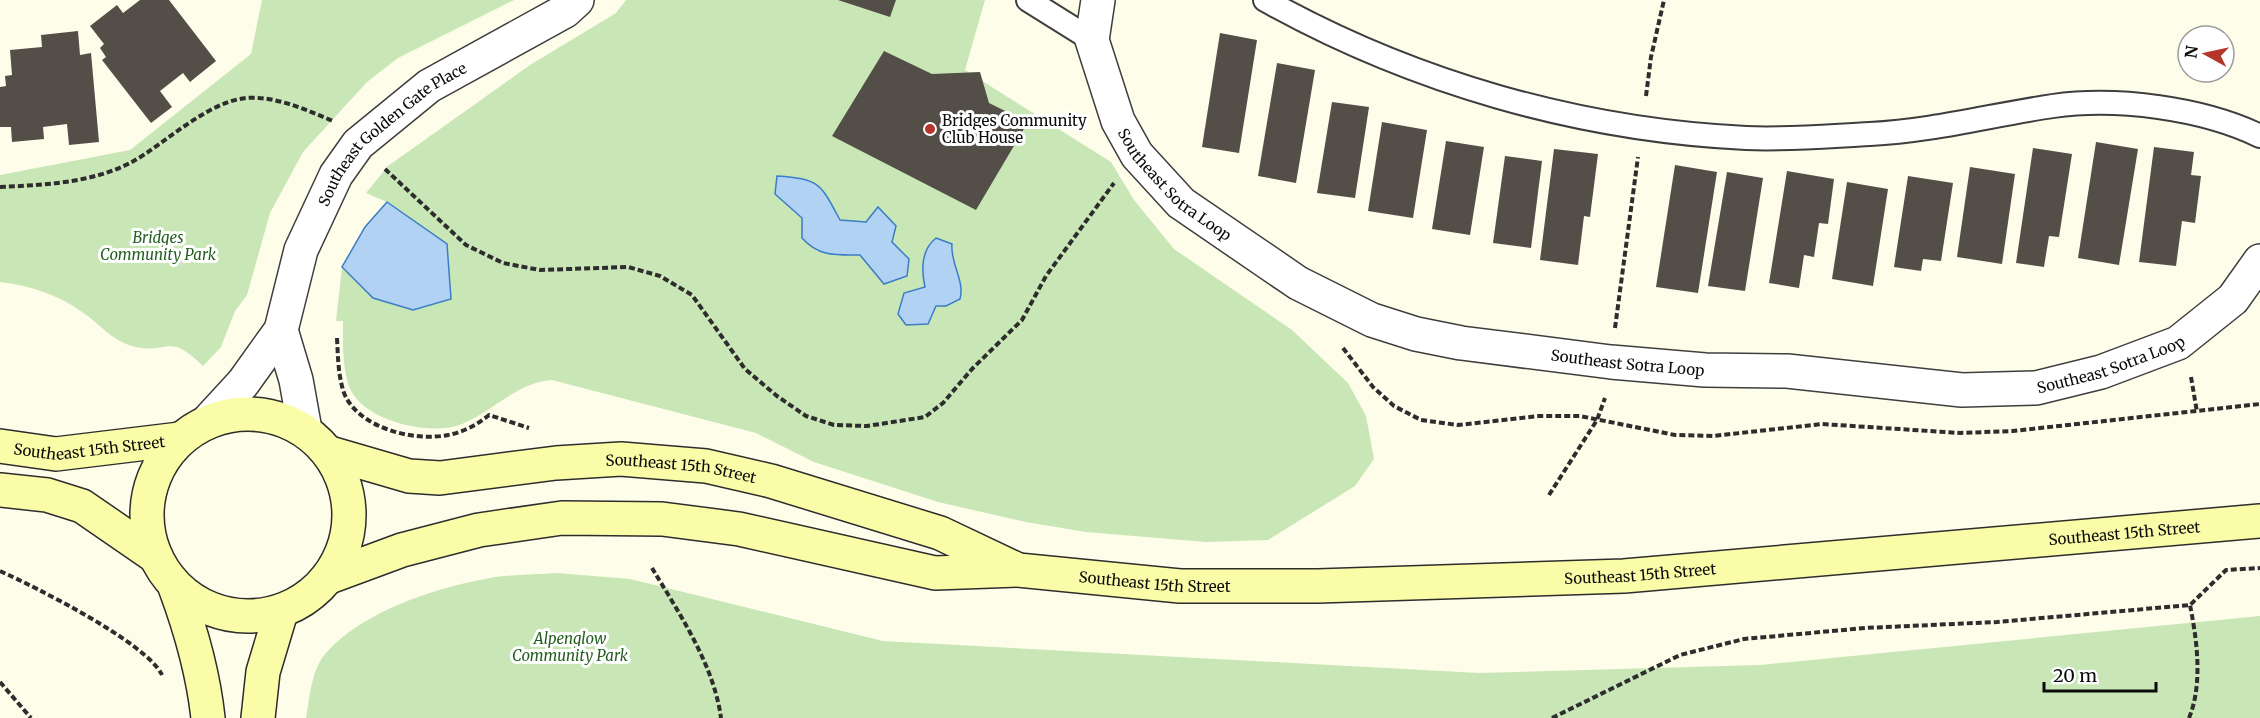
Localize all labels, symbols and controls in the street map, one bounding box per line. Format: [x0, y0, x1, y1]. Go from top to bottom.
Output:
north arrow [2176, 24, 2236, 84]
text: N [2180, 44, 2202, 60]
street label: Southeast Golden Gate Place [313, 58, 470, 209]
place label: Bridges Community Club House [942, 111, 1087, 147]
marker: Bridges Community Club House [923, 122, 937, 136]
street label: Southeast Sotra Loop [1114, 125, 1235, 244]
park label: Bridges Community Park [100, 228, 217, 264]
street label: Southeast Sotra Loop [2035, 332, 2189, 397]
street label: Southeast Sotra Loop [1550, 345, 1705, 379]
street label: Southeast 15th Street [12, 431, 166, 463]
street label: Southeast 15th Street [605, 449, 758, 487]
street label: Southeast 15th Street [2048, 517, 2201, 549]
street label: Southeast 15th Street [1564, 559, 1717, 587]
street label: Southeast 15th Street [1078, 567, 1231, 596]
park label: Alpenglow Community Park [512, 629, 629, 665]
scale bar [2044, 655, 2156, 693]
text: 20 m [2053, 664, 2097, 687]

